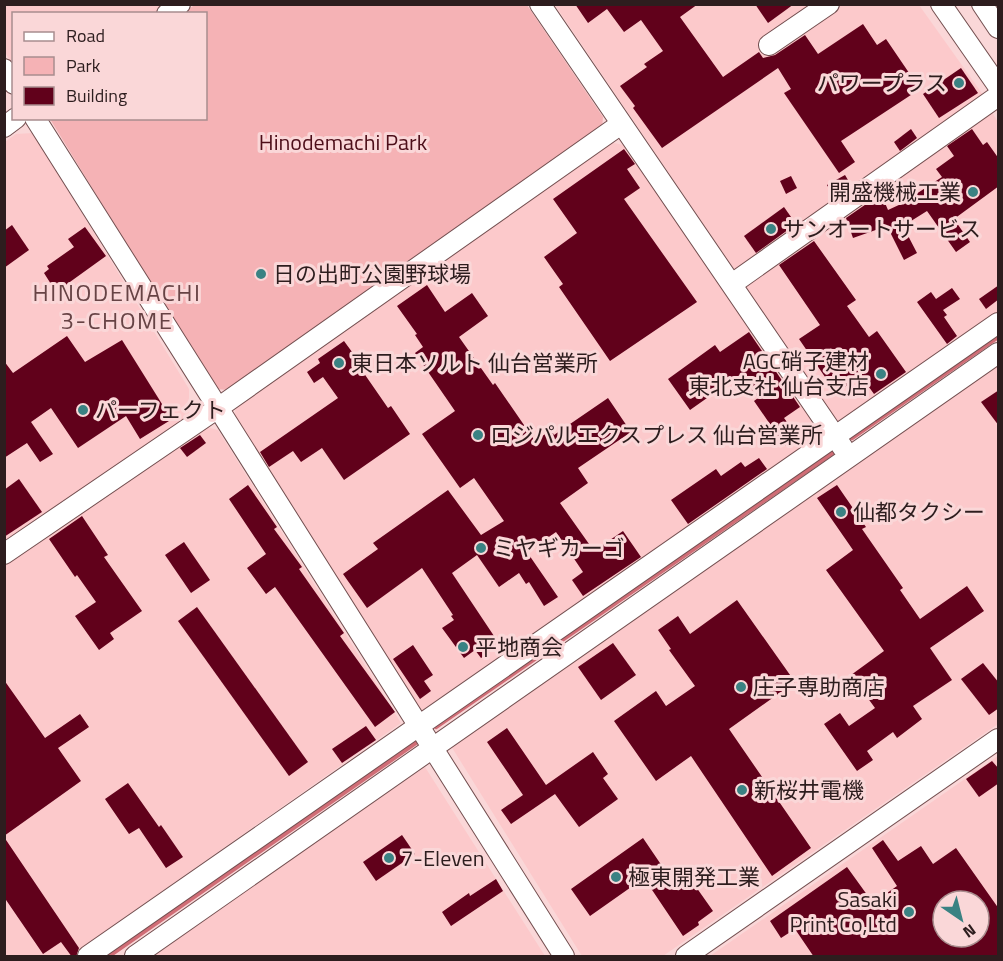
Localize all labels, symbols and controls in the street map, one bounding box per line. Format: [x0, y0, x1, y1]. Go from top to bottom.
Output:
legend [12, 12, 207, 120]
text: Road [66, 22, 105, 49]
text: Park [66, 52, 101, 79]
place label: パワープラス [817, 66, 947, 100]
marker: パワープラス [952, 76, 966, 90]
text: Building [66, 82, 127, 109]
park label: Hinodemachi Park [259, 125, 428, 159]
place label: 開盛機械工業 [829, 175, 961, 209]
marker: 開盛機械工業 [966, 185, 980, 199]
place label: サンオートサービス [783, 212, 981, 246]
marker: サンオートサービス [764, 222, 778, 236]
place label: 日の出町公園野球場 [273, 257, 471, 291]
marker: 日の出町公園野球場 [254, 267, 268, 281]
district label: HINODEMACHI 3-CHOME [33, 274, 201, 338]
place label: AGC硝子建材 東北支社 仙台支店 [688, 344, 869, 403]
place label: 東日本ソルト 仙台営業所 [351, 346, 598, 380]
marker: 東日本ソルト 仙台営業所 [332, 356, 346, 370]
marker: AGC硝子建材 東北支社 仙台支店 [874, 367, 888, 381]
place label: パーフェクト [95, 393, 226, 427]
marker: パーフェクト [76, 403, 90, 417]
place label: ロジパルエクスプレス 仙台営業所 [490, 418, 823, 452]
marker: ロジパルエクスプレス 仙台営業所 [471, 428, 485, 442]
place label: 仙都タクシー [853, 495, 985, 529]
marker: 仙都タクシー [834, 505, 848, 519]
place label: ミヤギカーゴ [493, 531, 625, 565]
marker: ミヤギカーゴ [474, 541, 488, 555]
place label: 平地商会 [475, 630, 563, 664]
marker: 平地商会 [456, 640, 470, 654]
place label: 庄子専助商店 [753, 670, 885, 704]
marker: 庄子専助商店 [734, 680, 748, 694]
place label: 新桜井電機 [754, 773, 864, 807]
marker: 新桜井電機 [735, 783, 749, 797]
place label: 7-Eleven [401, 841, 484, 875]
marker: 7-Eleven [382, 851, 396, 865]
place label: 極東開発工業 [628, 860, 760, 894]
marker: 極東開発工業 [609, 870, 623, 884]
place label: Sasaki Print Co,Ltd [789, 882, 897, 941]
north arrow [931, 889, 991, 949]
marker: Sasaki Print Co,Ltd [902, 905, 916, 919]
text: N [958, 918, 981, 944]

